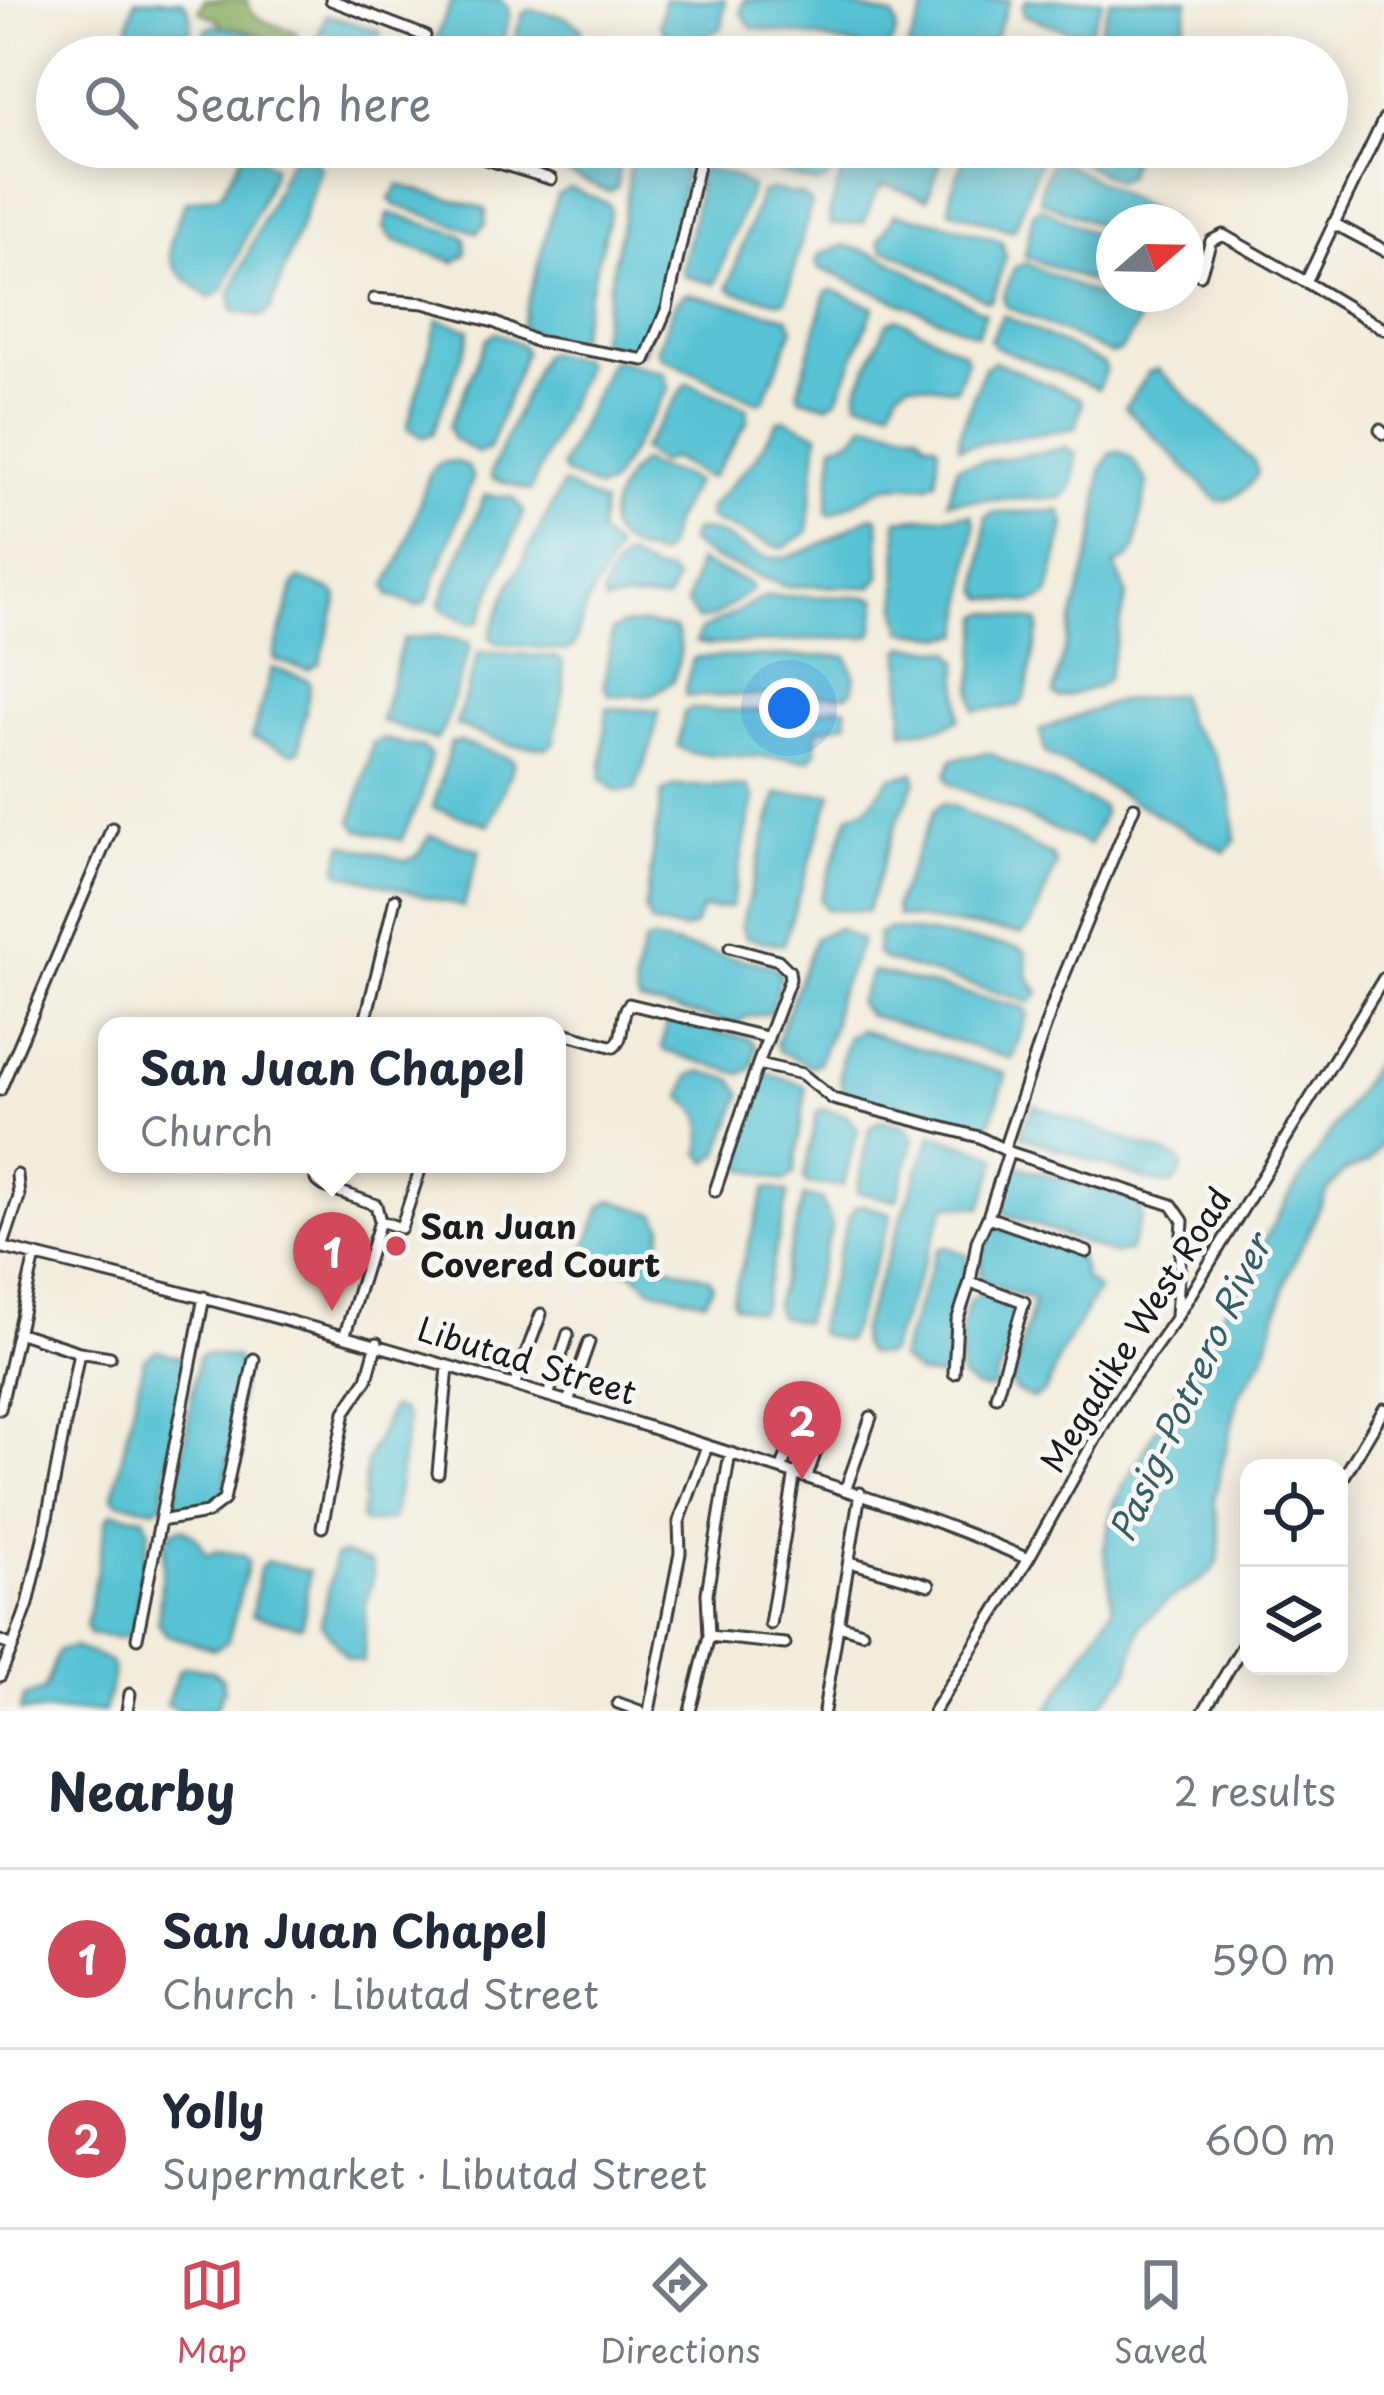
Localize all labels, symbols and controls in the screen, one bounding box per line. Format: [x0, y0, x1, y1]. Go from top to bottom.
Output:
search box [36, 36, 1348, 168]
text: Search here [174, 68, 431, 136]
icon: search [78, 69, 144, 135]
north arrow [1096, 204, 1204, 312]
your location [759, 678, 819, 738]
popup [98, 1017, 566, 1173]
text: San Juan Chapel [139, 1032, 525, 1100]
text: Church [139, 1100, 274, 1159]
street label: Megadike West Road [1026, 1177, 1242, 1481]
place label: San Juan Covered Court [420, 1200, 661, 1288]
pin: 1 [293, 1212, 371, 1311]
water label: Pasig-Potrero River [1093, 1221, 1285, 1549]
marker: San Juan Covered Court [383, 1233, 409, 1259]
street label: Libutad Street [412, 1302, 643, 1416]
pin: 2 [763, 1381, 841, 1480]
map controls [1240, 1459, 1348, 1675]
button: locate [1240, 1459, 1348, 1567]
button: layers [1240, 1567, 1348, 1675]
text: Nearby [48, 1751, 235, 1828]
text: 2 results [1174, 1760, 1336, 1819]
text: San Juan Chapel [162, 1895, 547, 1963]
text: 1 [78, 1929, 96, 1988]
text: 590 m [1210, 1929, 1336, 1988]
text: Church · Libutad Street [162, 1963, 599, 2022]
text: Yolly [162, 2075, 264, 2143]
text: 2 [73, 2109, 101, 2168]
text: 600 m [1204, 2109, 1336, 2168]
text: Supermarket · Libutad Street [162, 2143, 707, 2202]
tab: Map [177, 2252, 247, 2374]
tab: Directions [600, 2252, 761, 2374]
tab: Saved [1114, 2252, 1207, 2374]

